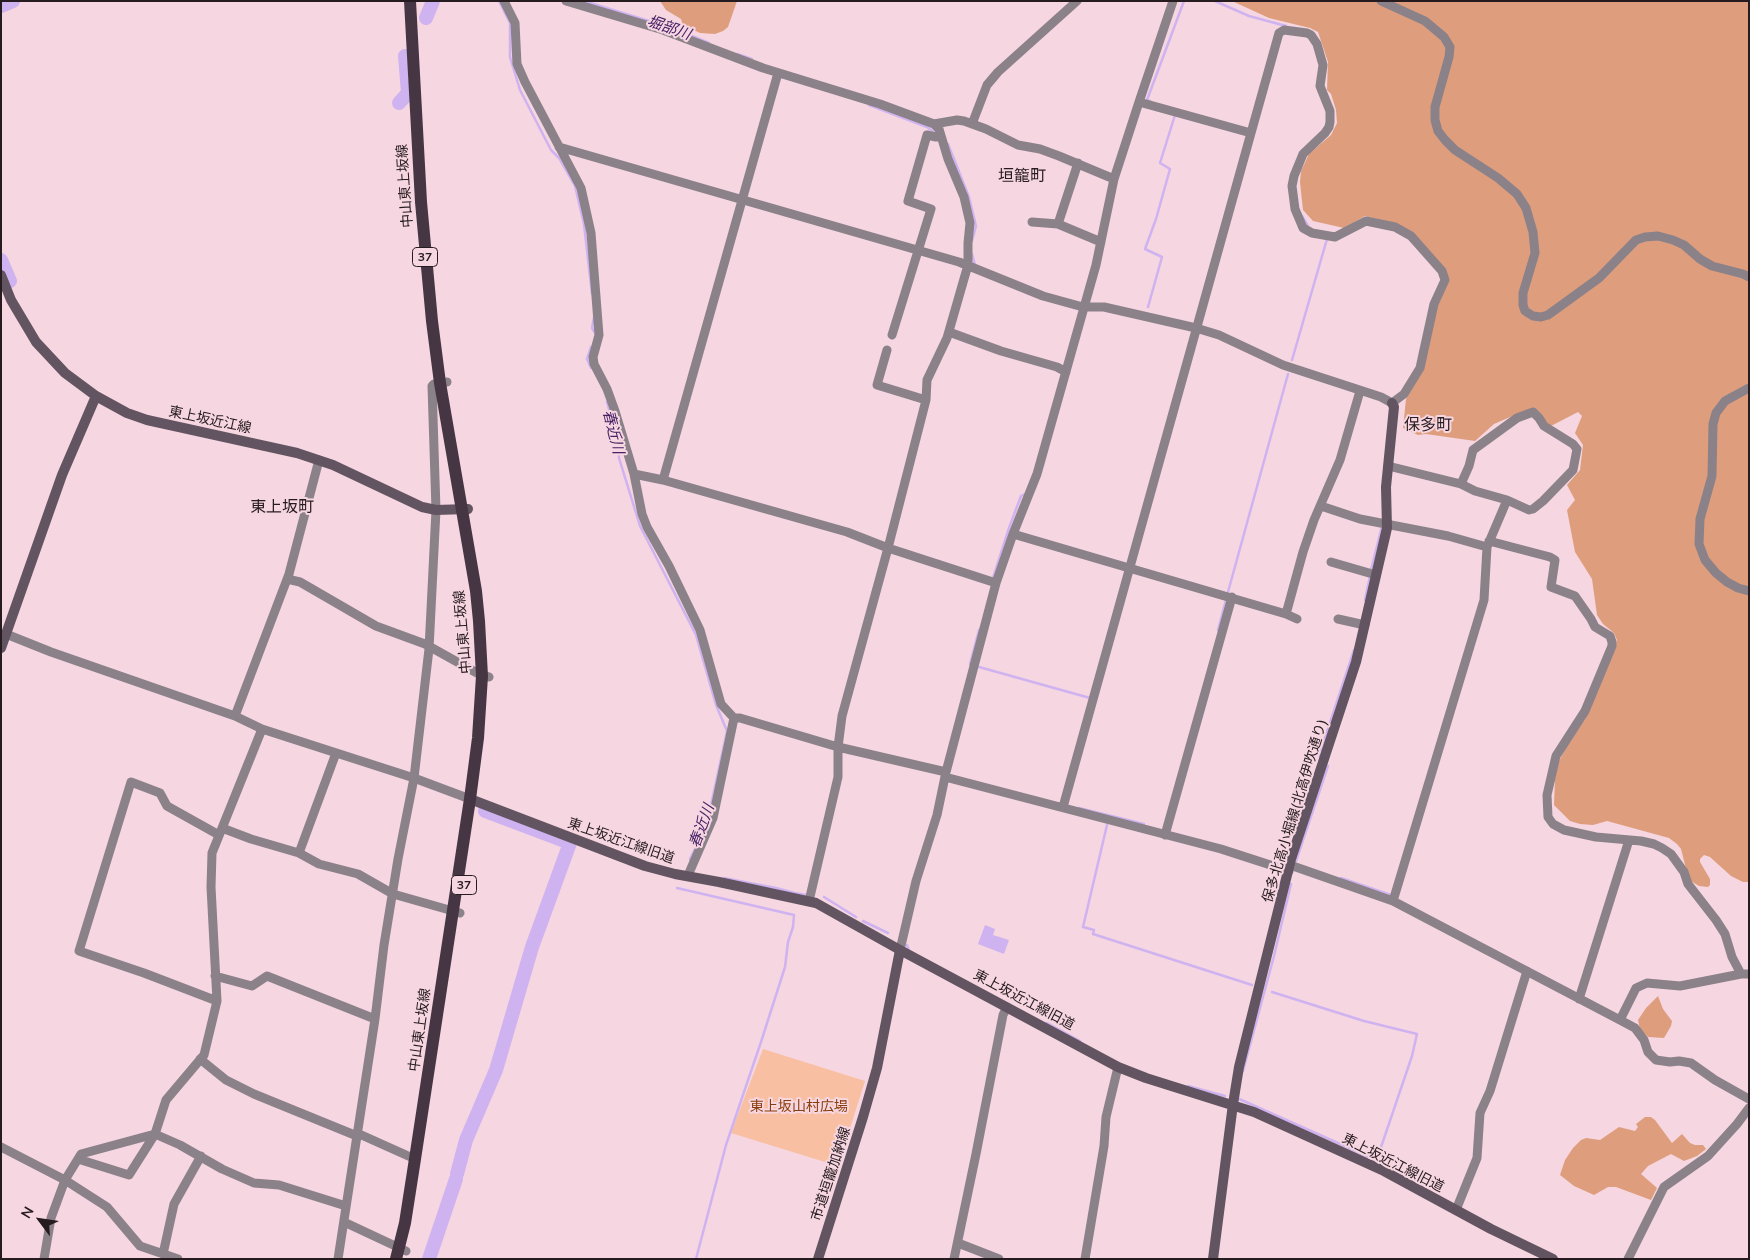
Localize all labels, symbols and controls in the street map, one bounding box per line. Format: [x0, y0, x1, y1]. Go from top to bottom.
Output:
water label: 堀部川 [645, 12, 693, 44]
street label: 中山東上坂線 [394, 144, 416, 228]
district label: 垣籠町 [998, 166, 1046, 186]
road number: 37 [412, 248, 438, 266]
street label: 東上坂近江線 [167, 403, 253, 437]
water label: 春近川 [599, 408, 627, 456]
district label: 保多町 [1404, 415, 1452, 435]
district label: 東上坂町 [250, 497, 314, 517]
street label: 中山東上坂線 [451, 589, 475, 675]
street label: 保多北高小堀線(北高伊吹通り) [1259, 717, 1331, 905]
water label: 春近川 [686, 802, 718, 850]
street label: 東上坂近江線旧道 [565, 815, 677, 867]
road number: 37 [452, 876, 476, 894]
street label: 東上坂近江線旧道 [971, 966, 1077, 1034]
street label: 中山東上坂線 [406, 987, 434, 1073]
park label: 東上坂山村広場 [750, 1099, 848, 1115]
street label: 市道垣籠加納線 [808, 1125, 854, 1223]
street label: 東上坂近江線旧道 [1339, 1130, 1447, 1196]
north arrow [15, 1195, 65, 1245]
text: N [17, 1203, 38, 1221]

